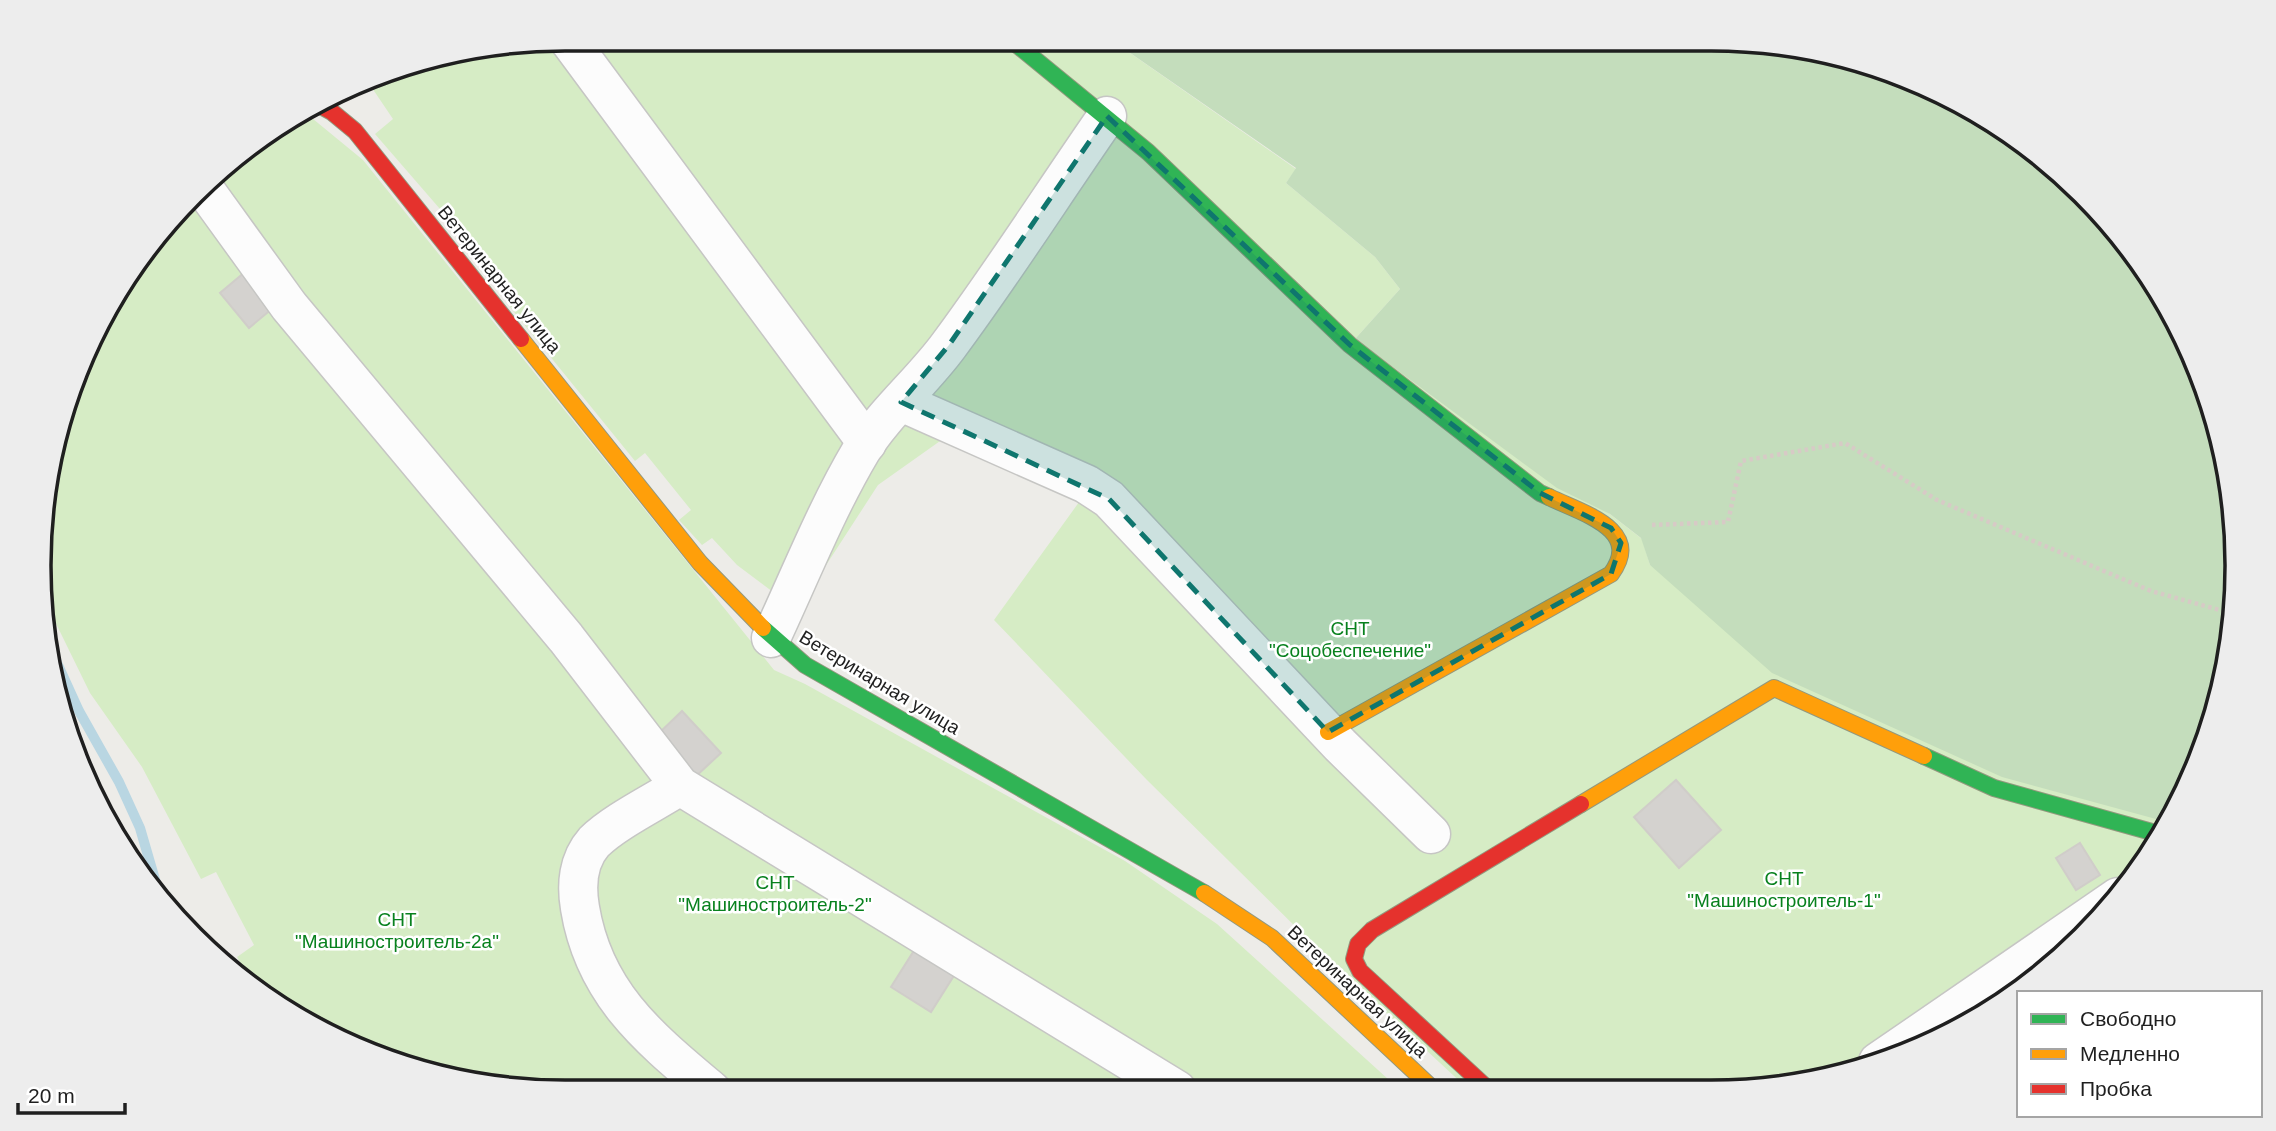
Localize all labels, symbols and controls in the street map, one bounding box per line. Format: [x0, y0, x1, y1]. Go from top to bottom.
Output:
street label: Ветеринарная улица [434, 201, 566, 357]
park label: СНТ "Соцобеспечение" [1269, 618, 1431, 661]
street label: Ветеринарная улица [796, 626, 964, 739]
park label: СНТ "Машиностроитель-1" [1687, 868, 1881, 911]
park label: СНТ "Машиностроитель-2" [678, 872, 872, 915]
park label: СНТ "Машиностроитель-2а" [295, 909, 499, 952]
street label: Ветеринарная улица [1283, 921, 1432, 1062]
legend [2017, 991, 2262, 1117]
text: Свободно [2080, 1007, 2177, 1030]
text: Медленно [2080, 1042, 2180, 1065]
scale bar [18, 1072, 124, 1116]
text: Пробка [2080, 1077, 2152, 1100]
text: 20 m [28, 1084, 75, 1107]

